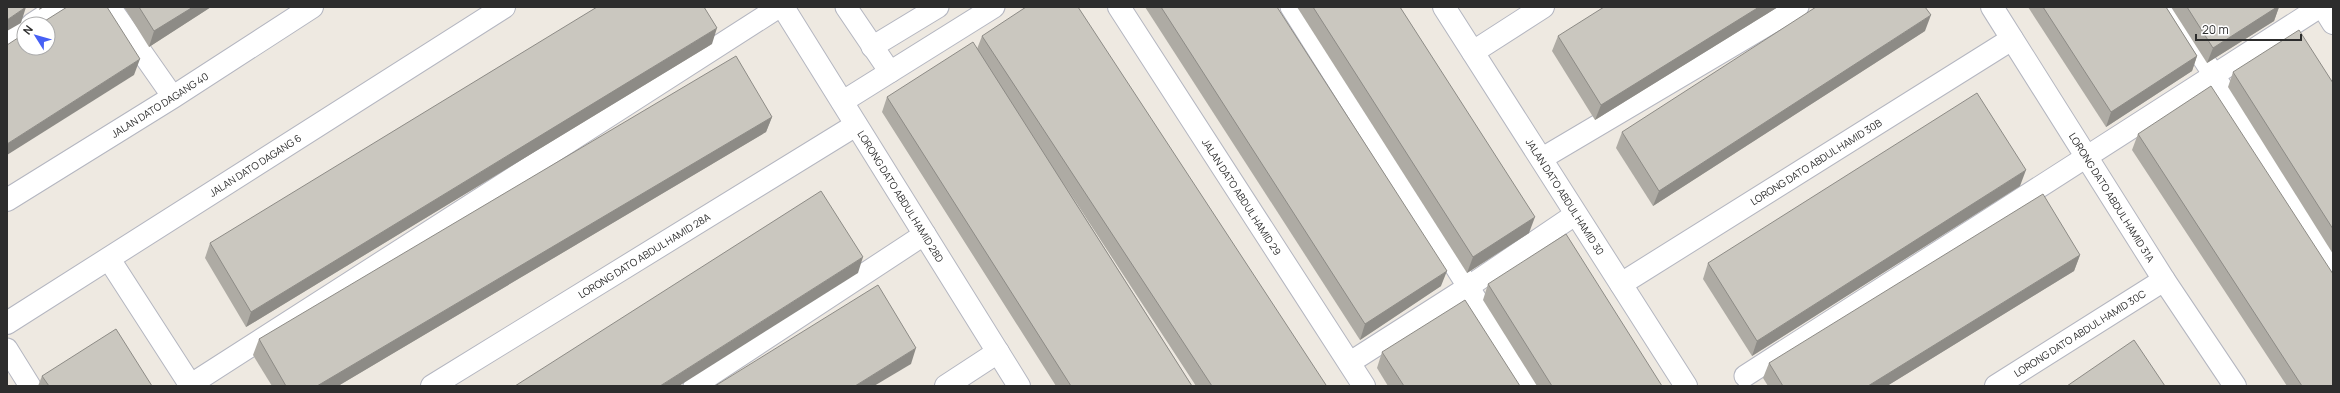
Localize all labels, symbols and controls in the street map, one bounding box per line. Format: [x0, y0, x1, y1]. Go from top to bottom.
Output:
north arrow [16, 16, 56, 56]
scale bar [2196, 16, 2301, 42]
text: 20 m [2202, 21, 2229, 38]
text: N [19, 22, 36, 37]
street label: JALAN DATO DAGANG 40 [108, 69, 211, 141]
street label: LORONG DATO ABDUL HAMID 30B [1748, 115, 1884, 208]
street label: LORONG DATO ABDUL HAMID 28D [855, 128, 947, 265]
street label: LORONG DATO ABDUL HAMID 31A [2066, 130, 2158, 265]
street label: JALAN DATO DAGANG 6 [206, 131, 304, 200]
street label: JALAN DATO ABDUL HAMID 29 [1199, 136, 1285, 258]
street label: JALAN DATO ABDUL HAMID 30 [1523, 136, 1608, 258]
street label: LORONG DATO ABDUL HAMID 28A [575, 209, 713, 301]
street label: LORONG DATO ABDUL HAMID 30C [2011, 286, 2148, 380]

